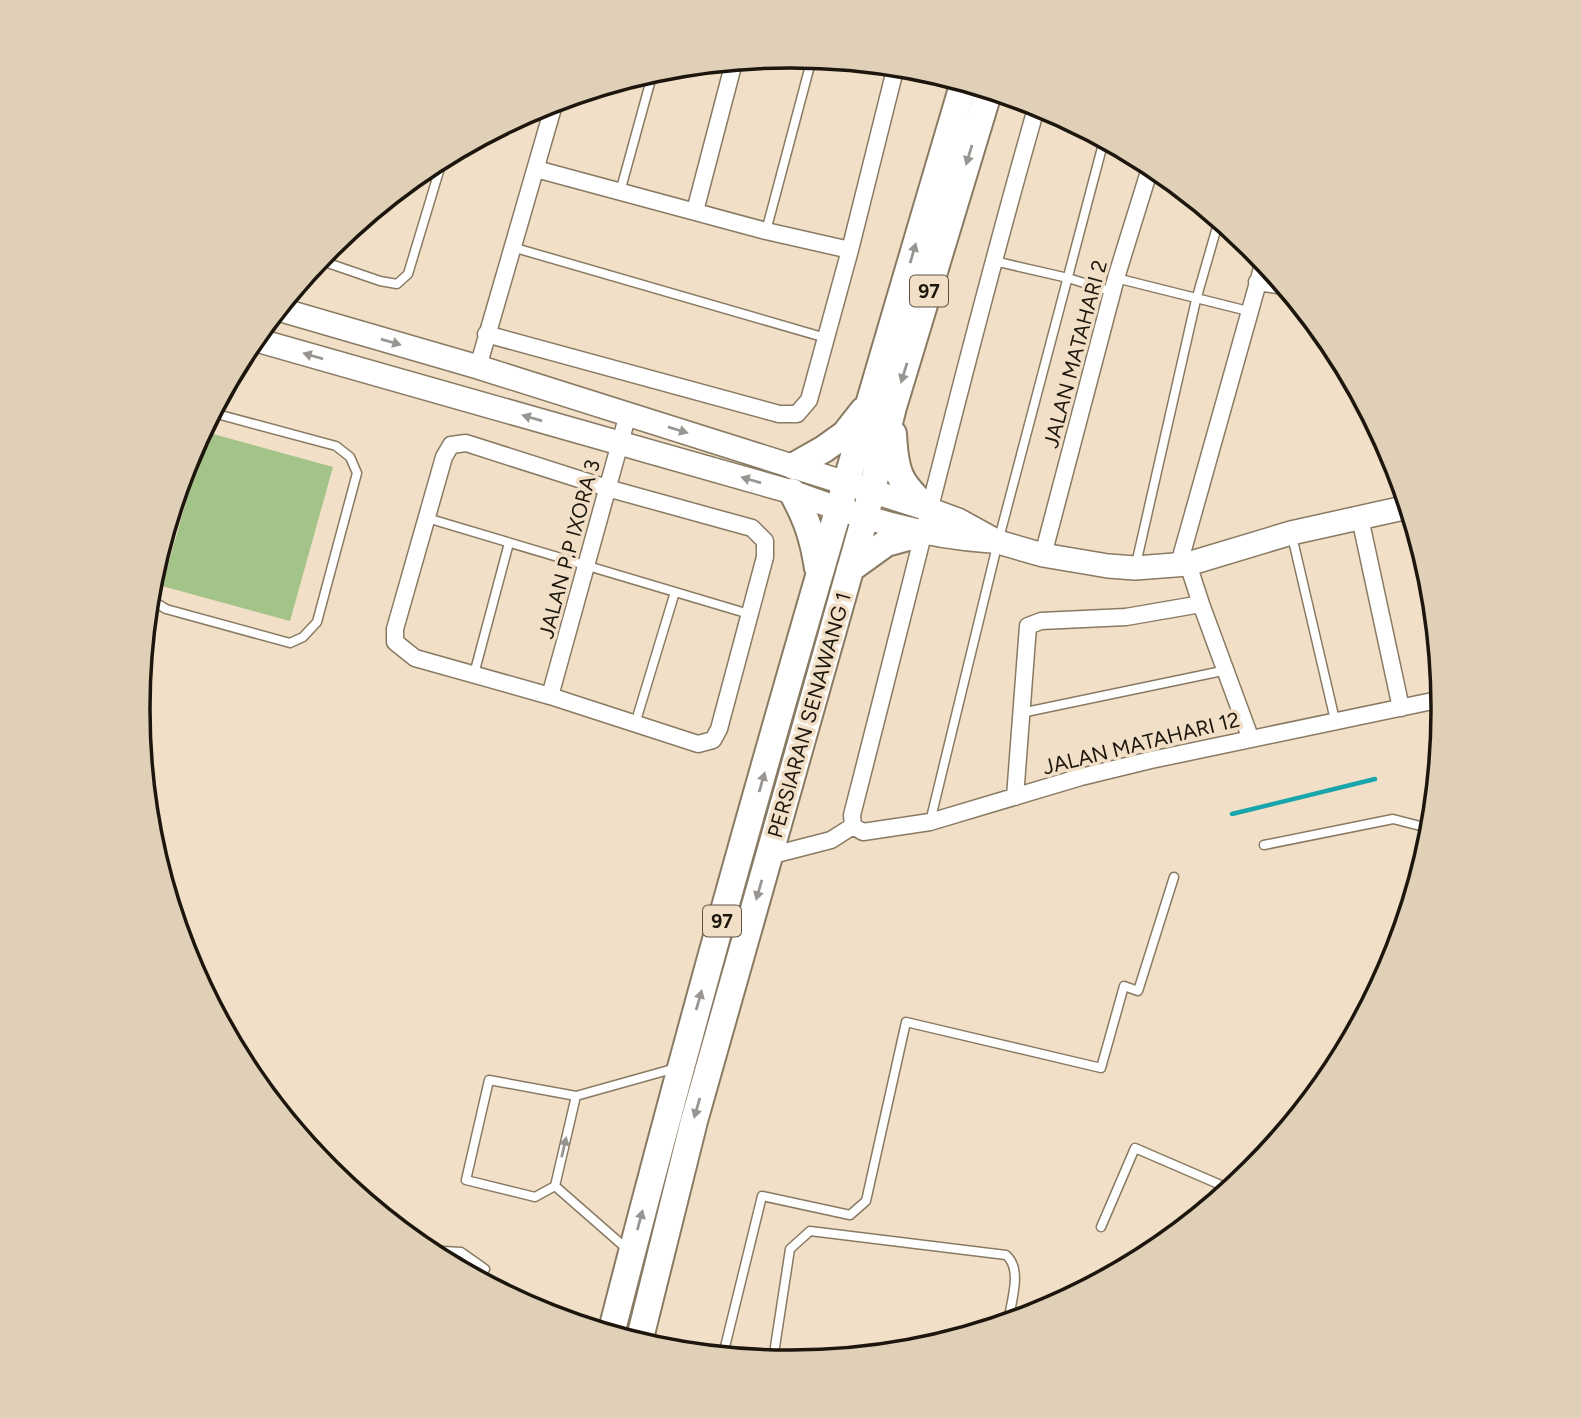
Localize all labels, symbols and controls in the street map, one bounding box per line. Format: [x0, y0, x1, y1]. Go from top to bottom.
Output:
one-way arrow [964, 145, 974, 166]
one-way arrow [909, 242, 919, 263]
street label: JALAN MATAHARI 2 [1038, 257, 1112, 451]
road number: 97 [910, 276, 948, 306]
one-way arrow [380, 337, 401, 347]
one-way arrow [302, 350, 324, 361]
one-way arrow [898, 363, 908, 384]
one-way arrow [521, 412, 542, 422]
one-way arrow [668, 425, 689, 436]
street label: JALAN P.P IXORA 3 [533, 457, 605, 641]
one-way arrow [740, 475, 761, 485]
street label: PERSIARAN SENAWANG 1 [762, 589, 856, 841]
street label: JALAN MATAHARI 12 [1040, 706, 1242, 780]
one-way arrow [757, 771, 767, 792]
one-way arrow [754, 879, 764, 900]
road number: 97 [703, 906, 741, 937]
one-way arrow [695, 990, 705, 1011]
one-way arrow [692, 1098, 702, 1119]
one-way arrow [559, 1136, 570, 1158]
one-way arrow [636, 1209, 646, 1230]

